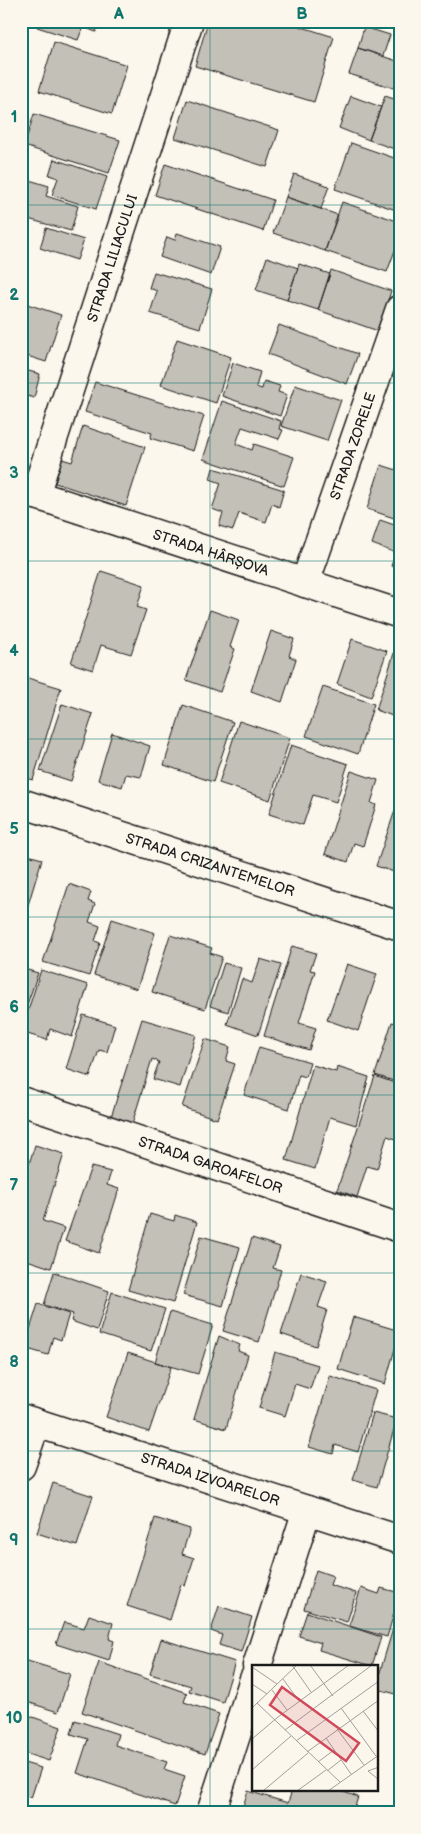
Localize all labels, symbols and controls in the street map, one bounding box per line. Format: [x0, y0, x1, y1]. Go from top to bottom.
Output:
text: A [113, 5, 124, 24]
text: B [296, 5, 308, 24]
text: 1 [11, 108, 17, 127]
street label: STRADA LILIACULUI [83, 192, 141, 324]
text: 2 [9, 286, 19, 305]
street label: STRADA ZORELE [326, 390, 379, 502]
text: 3 [9, 464, 19, 483]
street label: STRADA HÂRȘOVA [151, 525, 272, 579]
text: 4 [9, 642, 19, 661]
text: 5 [9, 820, 19, 839]
street label: STRADA CRIZANTEMELOR [124, 829, 297, 900]
text: 6 [9, 998, 19, 1017]
street label: STRADA GAROAFELOR [136, 1133, 285, 1197]
text: 7 [10, 1176, 19, 1195]
text: 8 [9, 1353, 19, 1372]
street label: STRADA IZVOARELOR [139, 1449, 282, 1509]
text: 9 [9, 1531, 19, 1550]
inset map [252, 1665, 378, 1792]
text: 10 [6, 1709, 22, 1728]

